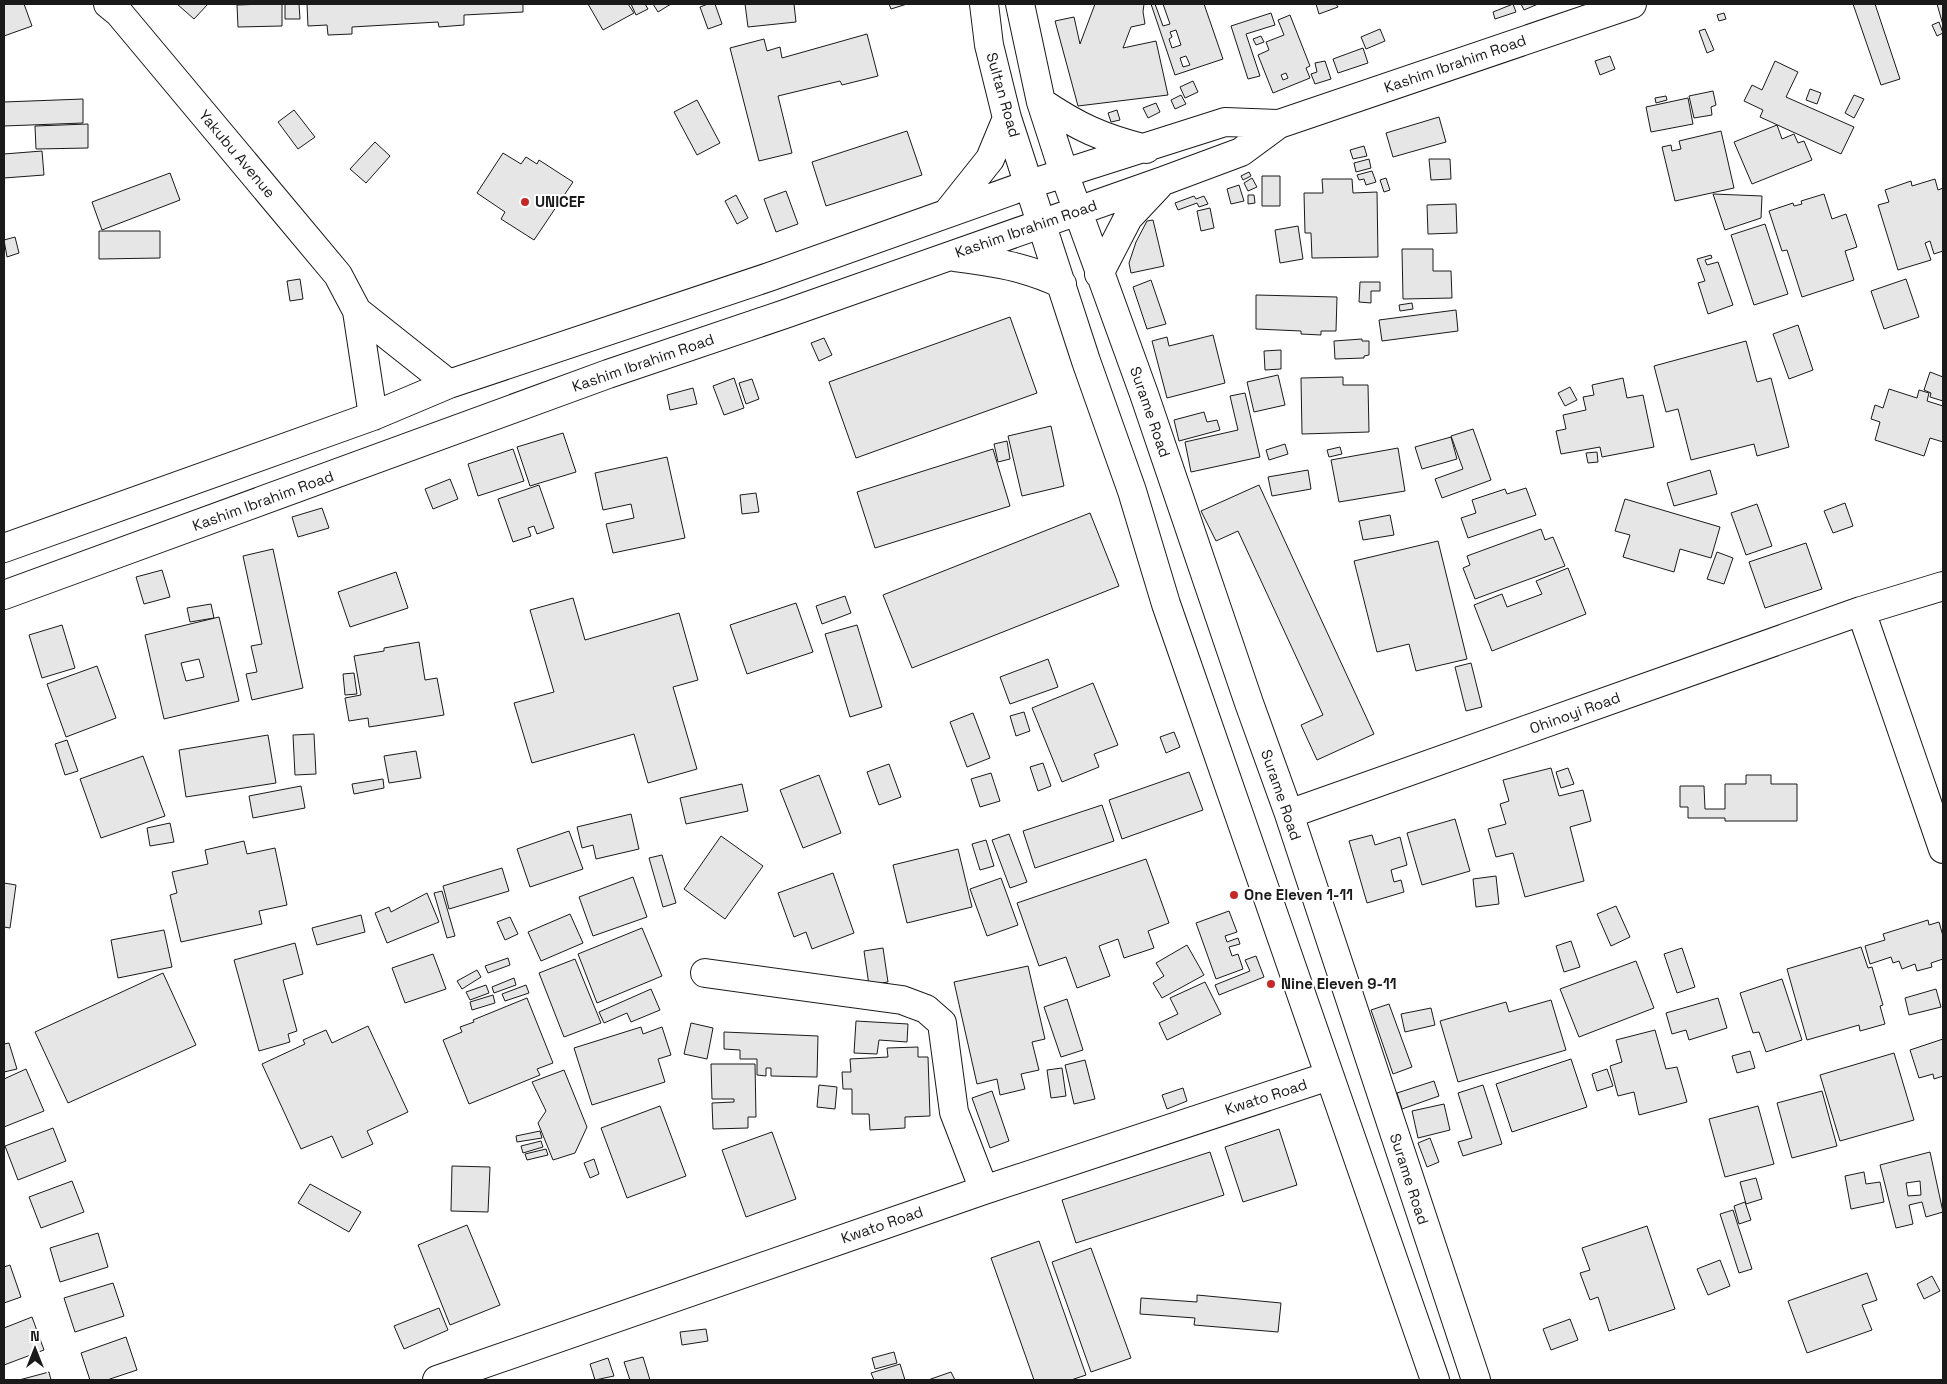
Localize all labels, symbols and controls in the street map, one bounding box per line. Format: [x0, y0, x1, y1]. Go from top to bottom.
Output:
street label: Kashim Ibrahim Road [1381, 30, 1528, 97]
street label: Sultan Road [982, 50, 1025, 139]
street label: Yakubu Avenue [195, 106, 280, 202]
place label: UNICEF [535, 192, 585, 211]
street label: Kashim Ibrahim Road [952, 195, 1099, 262]
marker: UNICEF [519, 196, 531, 208]
street label: Kashim Ibrahim Road [569, 329, 716, 396]
street label: Surame Road [1126, 364, 1175, 460]
street label: Kashim Ibrahim Road [190, 466, 336, 535]
street label: Ohinoyi Road [1527, 687, 1623, 738]
street label: Surame Road [1257, 747, 1306, 843]
place label: One Eleven 1-11 [1244, 885, 1353, 904]
marker: One Eleven 1-11 [1228, 889, 1240, 901]
place label: Nine Eleven 9-11 [1281, 974, 1397, 993]
marker: Nine Eleven 9-11 [1265, 978, 1277, 990]
street label: Kwato Road [1222, 1074, 1309, 1119]
street label: Surame Road [1386, 1131, 1433, 1227]
street label: Kwato Road [838, 1202, 925, 1247]
north arrow [10, 1324, 60, 1374]
text: N [30, 1327, 40, 1345]

